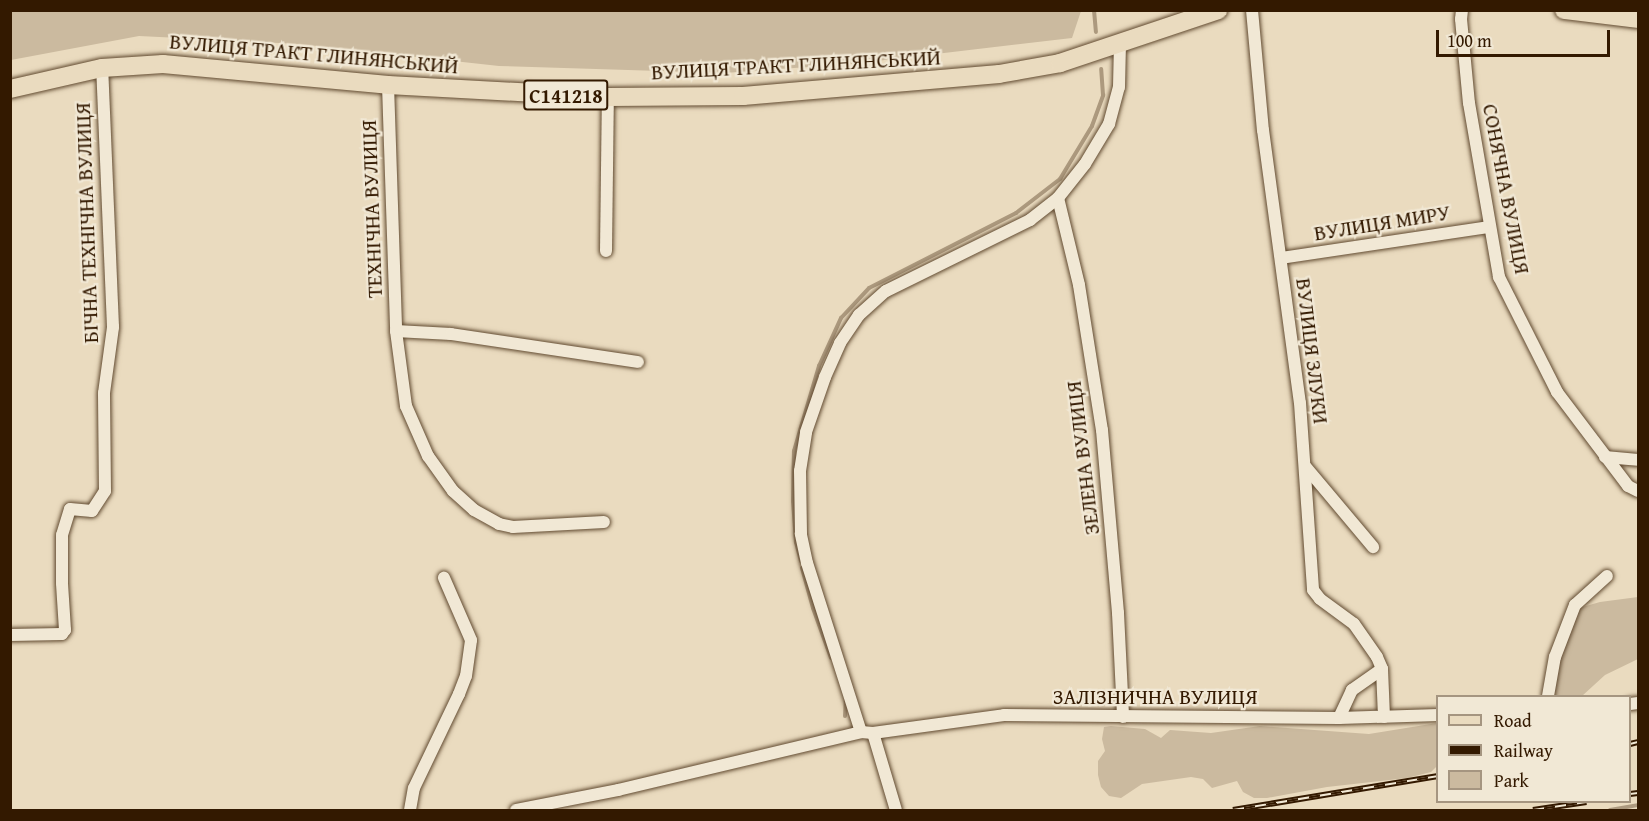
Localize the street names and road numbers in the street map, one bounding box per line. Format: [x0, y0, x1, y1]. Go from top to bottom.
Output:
street label: ВУЛИЦЯ ТРАКТ ГЛИНЯНСЬКИЙ [168, 29, 460, 79]
street label: ВУЛИЦЯ ТРАКТ ГЛИНЯНСЬКИЙ [651, 45, 941, 85]
road number: С141218 [522, 78, 610, 112]
street label: БІЧНА ТЕХНІЧНА ВУЛИЦЯ [70, 102, 104, 344]
street label: СОНЯЧНА ВУЛИЦЯ [1477, 102, 1535, 276]
street label: ТЕХНІЧНА ВУЛИЦЯ [356, 120, 388, 298]
street label: ВУЛИЦЯ МИРУ [1312, 200, 1452, 246]
street label: ВУЛИЦЯ ЗЛУКИ [1291, 277, 1333, 425]
street label: ЗЕЛЕНА ВУЛИЦЯ [1061, 380, 1105, 536]
street label: ЗАЛІЗНИЧНА ВУЛИЦЯ [1053, 684, 1257, 710]

